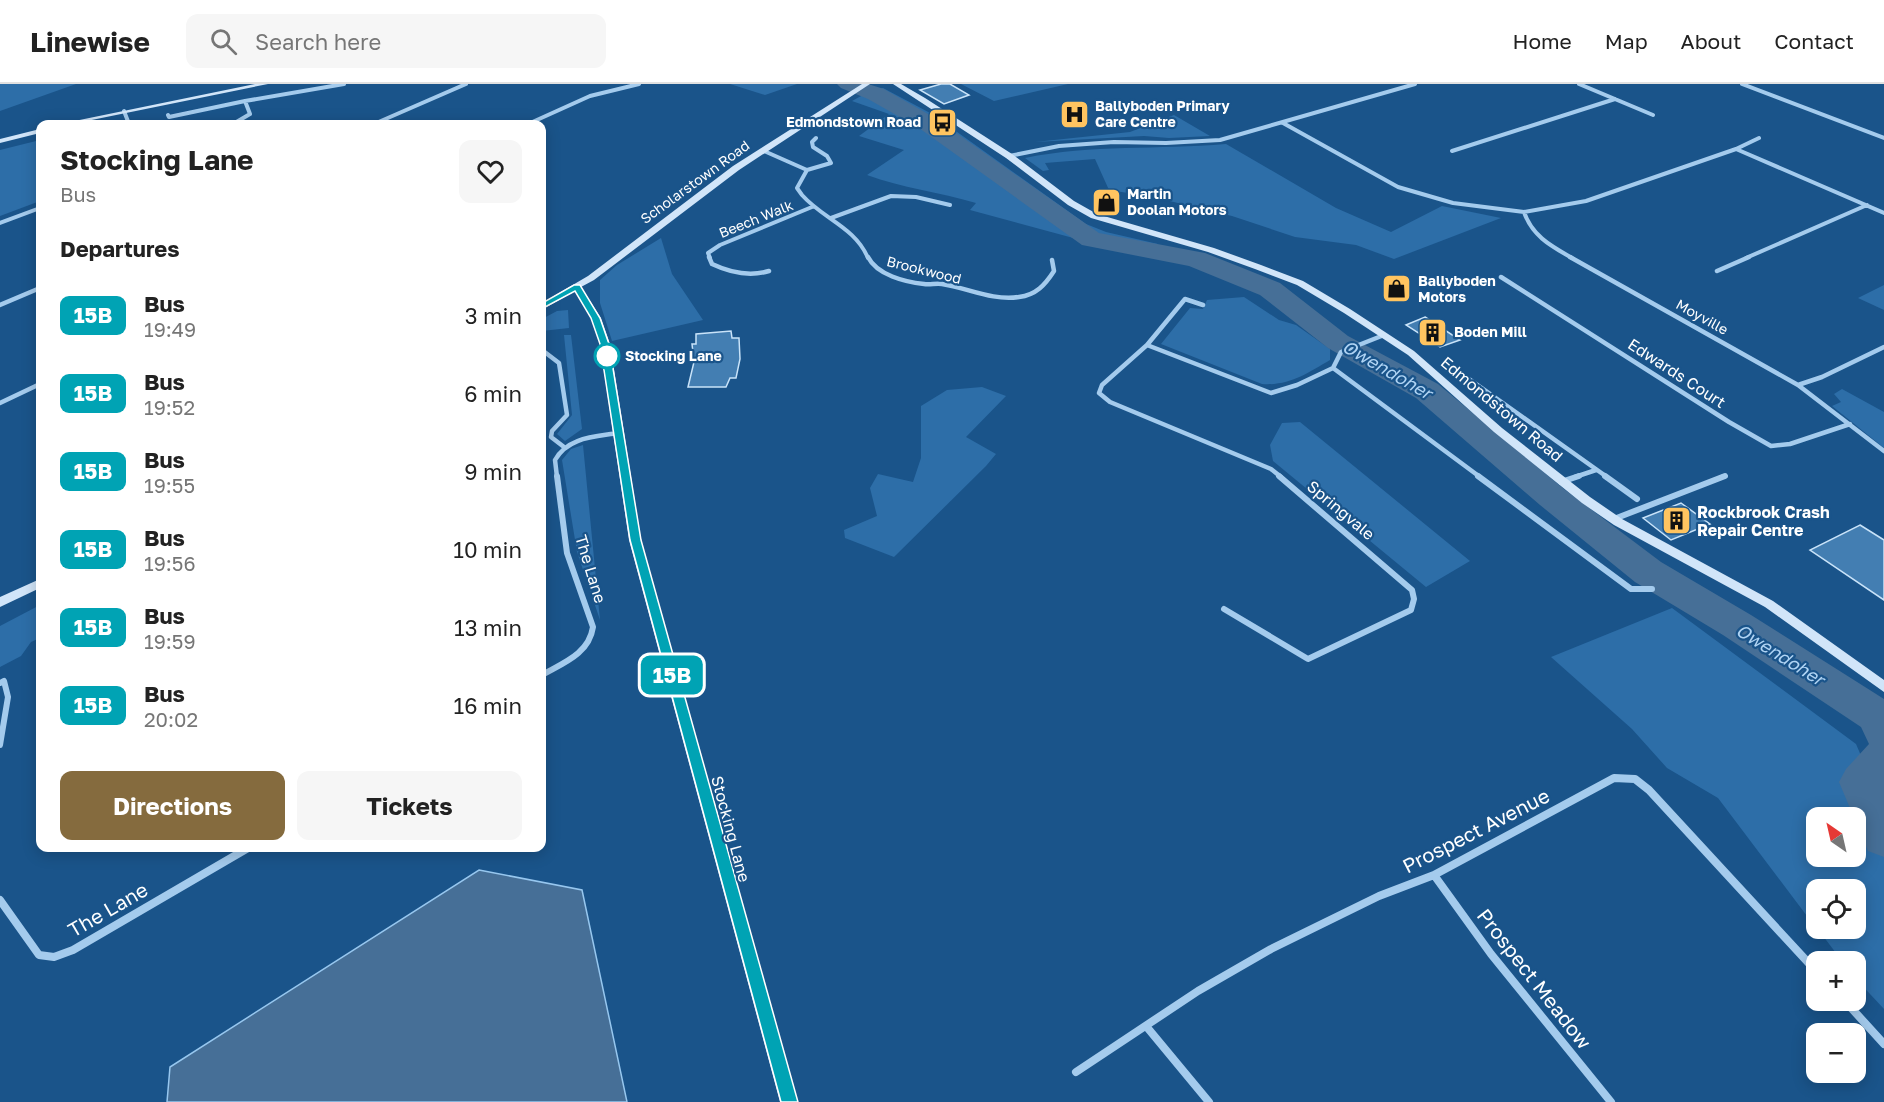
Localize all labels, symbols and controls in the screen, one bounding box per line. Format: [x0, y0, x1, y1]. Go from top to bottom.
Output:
search box [186, 14, 606, 68]
text: Linewise [30, 25, 150, 58]
icon: search [207, 25, 240, 58]
text: Search here [255, 28, 381, 55]
text: Home [1512, 28, 1572, 54]
text: Map [1605, 28, 1648, 54]
text: About [1681, 28, 1741, 54]
text: Contact [1774, 28, 1854, 54]
place label: Ballyboden Primary Care Centre [1095, 97, 1230, 130]
hospital icon: Ballyboden Primary Care Centre [1058, 98, 1090, 130]
bus stop icon: Edmondstown Road [926, 106, 958, 138]
place label: Edmondstown Road [786, 113, 921, 130]
street label: Scholarstown Road [637, 136, 752, 227]
button: heart [459, 140, 522, 203]
text: Stocking Lane [60, 143, 254, 176]
text: Bus [60, 182, 96, 206]
place label: Martin Doolan Motors [1127, 185, 1227, 218]
shop icon: Martin Doolan Motors [1090, 186, 1122, 218]
street label: Beech Walk [716, 196, 795, 241]
text: Departures [60, 235, 179, 262]
street label: Brookwood [885, 252, 963, 287]
place label: Ballyboden Motors [1418, 272, 1496, 305]
shop icon: Ballyboden Motors [1381, 273, 1413, 305]
text: Bus [144, 290, 185, 317]
street label: Moyville [1673, 295, 1731, 338]
text: 15B [74, 302, 112, 328]
text: 3 min [465, 302, 522, 329]
building icon: Boden Mill [1417, 316, 1449, 348]
text: 19:49 [144, 317, 196, 341]
place label: Boden Mill [1454, 323, 1527, 340]
street label: Edwards Court [1624, 334, 1730, 412]
water label: Owendoher [1339, 335, 1439, 405]
marker: Stocking Lane [594, 343, 620, 369]
place label: Stocking Lane [625, 347, 722, 364]
street label: Edmondstown Road [1437, 352, 1567, 466]
text: Bus [144, 368, 185, 395]
text: 15B [74, 380, 112, 406]
text: 6 min [464, 380, 522, 407]
text: 19:52 [144, 395, 195, 419]
text: Bus [144, 446, 185, 473]
text: 15B [74, 458, 112, 484]
text: 9 min [464, 458, 522, 485]
text: 19:55 [144, 473, 195, 497]
street label: Springvale [1303, 476, 1379, 544]
place label: Rockbrook Crash Repair Centre [1697, 502, 1830, 540]
building icon: Rockbrook Crash Repair Centre [1660, 505, 1692, 537]
text: Bus [144, 524, 185, 551]
street label: The Lane [571, 532, 611, 606]
text: 15B [74, 536, 112, 562]
text: 10 min [453, 536, 522, 563]
text: 19:56 [144, 551, 196, 575]
text: Bus [144, 602, 185, 629]
text: 15B [74, 614, 112, 640]
text: 13 min [454, 614, 522, 641]
water label: Owendoher [1732, 618, 1831, 691]
text: 19:59 [144, 629, 196, 653]
line badge: 15B [638, 656, 706, 694]
text: 15B [653, 662, 691, 688]
text: Bus [144, 680, 185, 707]
text: 15B [74, 692, 112, 718]
text: 16 min [454, 692, 522, 719]
text: 20:02 [144, 707, 198, 731]
button: Directions [60, 771, 285, 840]
button: Tickets [297, 771, 522, 840]
street label: Stocking Lane [707, 774, 755, 884]
street label: Prospect Avenue [1398, 783, 1553, 878]
north arrow [1806, 807, 1866, 867]
map controls [1806, 807, 1866, 1083]
street label: The Lane [63, 877, 152, 942]
button: locate [1806, 879, 1866, 939]
street label: Prospect Meadow [1473, 903, 1597, 1053]
button: + [1806, 951, 1866, 1011]
button: − [1806, 1023, 1866, 1083]

